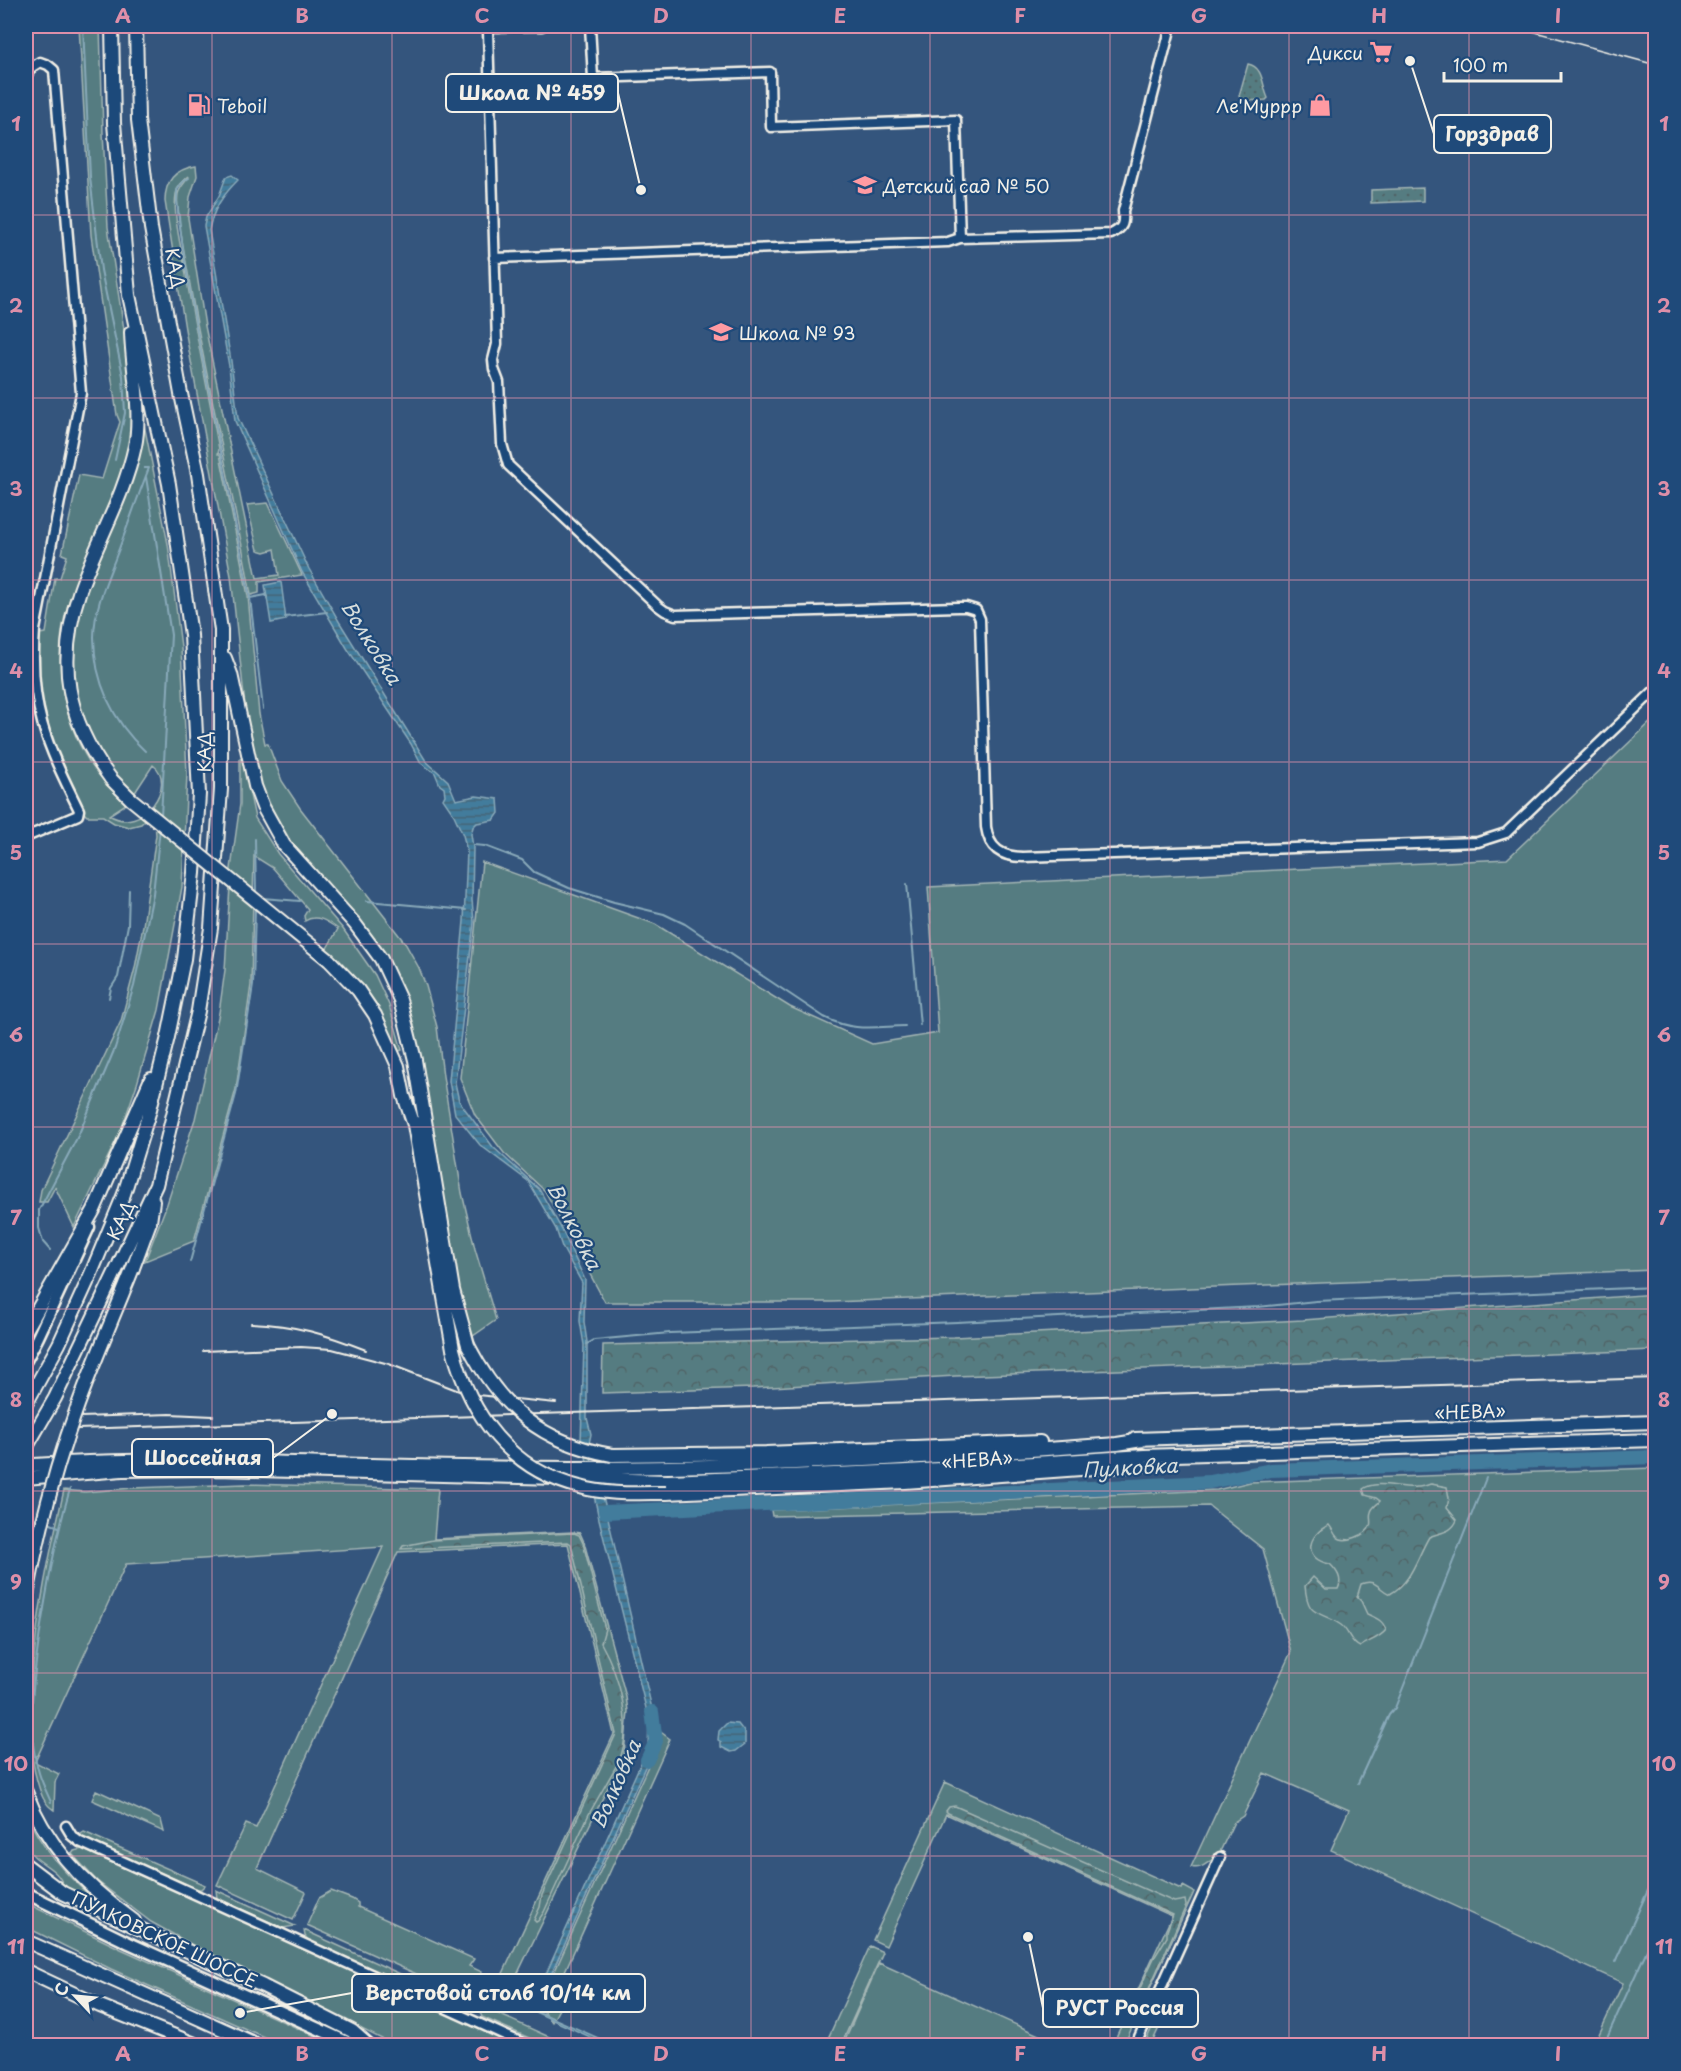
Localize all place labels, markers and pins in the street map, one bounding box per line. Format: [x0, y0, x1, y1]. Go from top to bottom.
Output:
place label: Дикси [1307, 39, 1363, 66]
supermarket icon: Дикси [1368, 39, 1394, 65]
callout: Школа № 459 [446, 74, 618, 112]
fuel station icon: Teboil [186, 92, 212, 118]
place label: Teboil [217, 92, 267, 119]
place label: Ле'Муррр [1216, 92, 1302, 119]
shop icon: Ле'Муррр [1307, 92, 1333, 118]
callout: Горздрав [1434, 115, 1551, 153]
school or university icon: Детский сад № 50 [852, 172, 878, 198]
place label: Детский сад № 50 [882, 172, 1050, 199]
school or university icon: Школа № 93 [708, 319, 734, 345]
place label: Школа № 93 [739, 319, 855, 346]
callout: Шоссейная [132, 1439, 273, 1477]
callout: Верстовой столб 10/14 км [352, 1974, 645, 2012]
callout: РУСТ Россия [1043, 1989, 1198, 2027]

